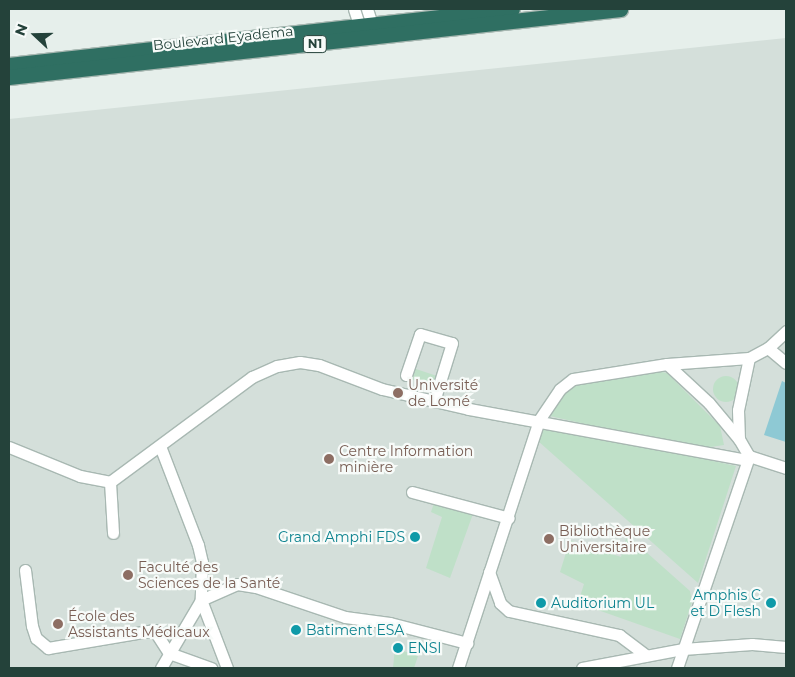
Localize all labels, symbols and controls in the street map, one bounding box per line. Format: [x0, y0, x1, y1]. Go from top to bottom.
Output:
north arrow [10, 10, 60, 60]
text: N [11, 21, 31, 38]
street label: Boulevard Eyadema [152, 22, 294, 54]
road number: N1 [302, 34, 328, 54]
place label: Université de Lomé [408, 377, 478, 410]
marker: Université de Lomé [392, 387, 404, 399]
place label: Centre Information minière [339, 443, 473, 476]
marker: Centre Information minière [323, 453, 335, 465]
place label: Bibliothèque Universitaire [559, 523, 650, 556]
place label: Grand Amphi FDS [278, 529, 405, 545]
marker: Grand Amphi FDS [409, 531, 421, 543]
marker: Bibliothèque Universitaire [543, 533, 555, 545]
place label: Faculté des Sciences de la Santé [138, 559, 280, 592]
marker: Faculté des Sciences de la Santé [122, 569, 134, 581]
place label: Amphis C et D Flesh [691, 587, 761, 620]
place label: Auditorium UL [551, 595, 654, 611]
marker: Auditorium UL [535, 597, 547, 609]
marker: Amphis C et D Flesh [765, 597, 777, 609]
place label: École des Assistants Médicaux [68, 608, 210, 640]
marker: École des Assistants Médicaux [52, 618, 64, 630]
place label: Batiment ESA [306, 622, 404, 638]
marker: Batiment ESA [290, 624, 302, 636]
place label: ENSI [408, 640, 442, 656]
marker: ENSI [392, 642, 404, 654]

